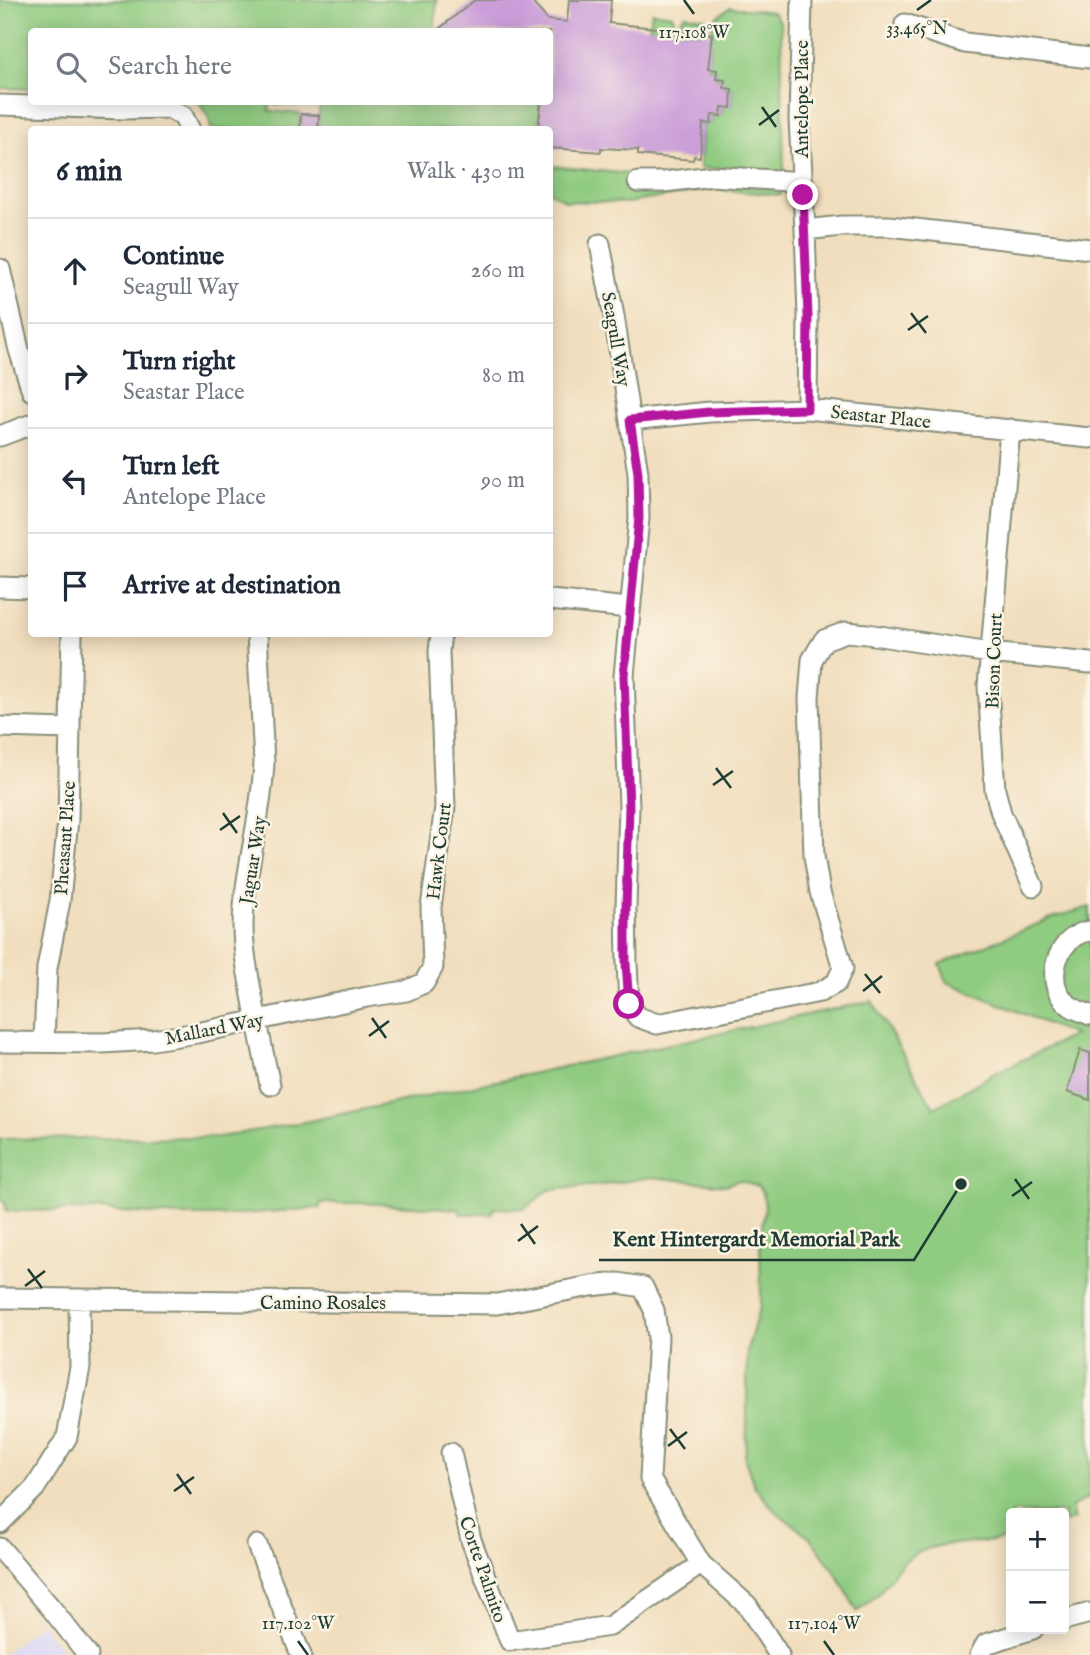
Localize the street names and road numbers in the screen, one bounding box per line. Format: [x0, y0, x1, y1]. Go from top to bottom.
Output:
street label: Antelope Place [791, 40, 815, 159]
street label: Seagull Way [595, 290, 635, 389]
street label: Seastar Place [830, 401, 932, 435]
street label: Bison Court [981, 612, 1009, 709]
street label: Pheasant Place [50, 780, 82, 896]
street label: Hawk Court [422, 801, 458, 901]
street label: Jaguar Way [235, 814, 273, 908]
street label: Mallard Way [163, 1008, 267, 1051]
street label: Camino Rosales [260, 1292, 386, 1316]
street label: Corte Palmito [453, 1513, 511, 1626]

